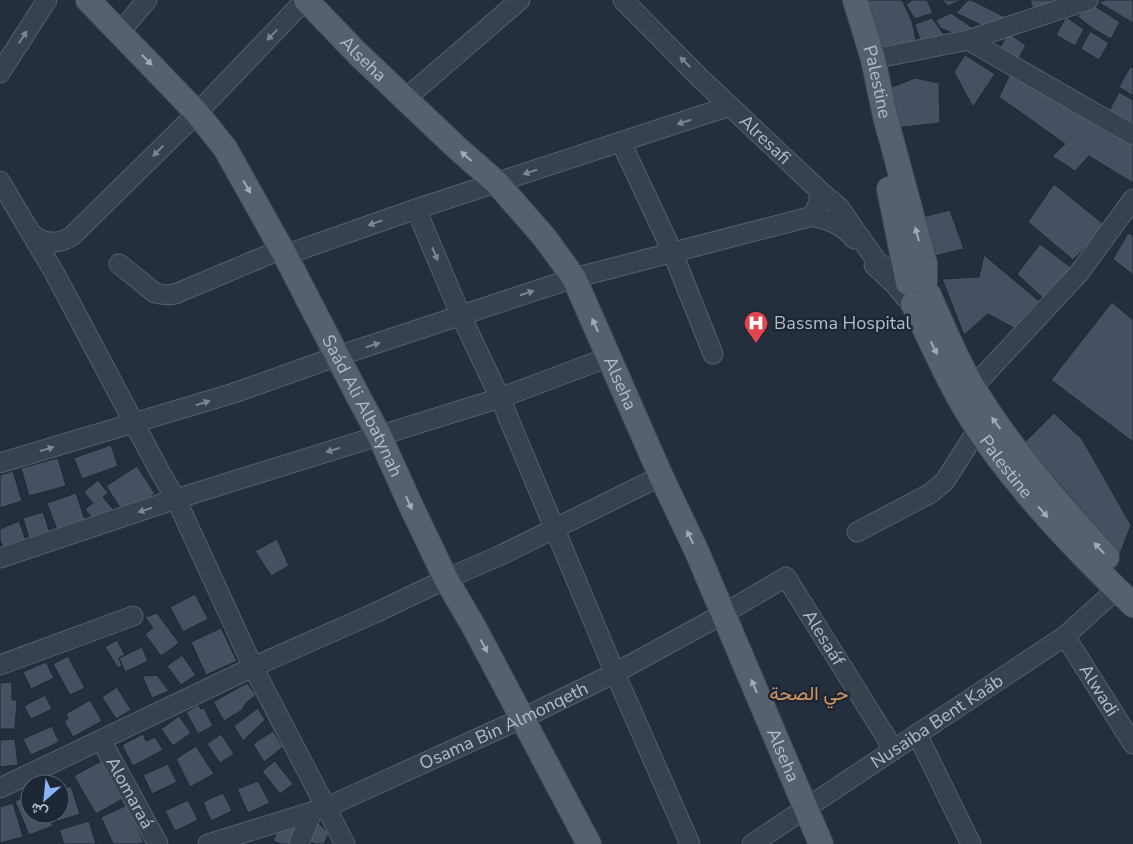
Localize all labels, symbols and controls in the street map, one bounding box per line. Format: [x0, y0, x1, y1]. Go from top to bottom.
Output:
one-way arrow [266, 29, 278, 41]
one-way arrow [19, 30, 28, 43]
street label: Alseha [335, 30, 392, 87]
street label: Palestine [857, 42, 897, 121]
one-way arrow [141, 54, 153, 66]
one-way arrow [679, 57, 691, 69]
street label: Alresafi [734, 109, 796, 170]
one-way arrow [676, 118, 691, 126]
one-way arrow [152, 145, 164, 157]
one-way arrow [460, 151, 472, 162]
one-way arrow [522, 169, 537, 176]
one-way arrow [242, 180, 251, 194]
one-way arrow [368, 220, 383, 228]
one-way arrow [912, 227, 920, 242]
one-way arrow [431, 247, 439, 261]
one-way arrow [520, 289, 535, 297]
hospital icon: Bassma Hospital [743, 310, 769, 344]
place label: Bassma Hospital [774, 311, 911, 335]
one-way arrow [590, 318, 598, 332]
street label: Saád Ali Albatynah [316, 330, 408, 481]
one-way arrow [366, 341, 381, 349]
one-way arrow [930, 341, 938, 355]
street label: Alseha [598, 353, 643, 414]
one-way arrow [195, 398, 210, 406]
one-way arrow [991, 416, 1001, 430]
street label: Palestine [974, 430, 1038, 504]
one-way arrow [39, 445, 54, 453]
one-way arrow [325, 447, 340, 454]
one-way arrow [405, 495, 414, 510]
one-way arrow [1037, 506, 1049, 518]
one-way arrow [137, 507, 152, 514]
one-way arrow [686, 530, 694, 544]
one-way arrow [1093, 543, 1105, 555]
street label: Alesaáf [797, 605, 851, 671]
one-way arrow [480, 640, 489, 653]
street label: Alwadi [1074, 659, 1125, 721]
street label: Nusaiba Bent Kaáb [866, 668, 1008, 774]
street label: Osama Bin Almonqeth [415, 676, 592, 776]
one-way arrow [750, 679, 758, 693]
district label: حي الصحة [770, 681, 848, 709]
street label: Alseha [761, 724, 805, 786]
street label: Alomaraá [100, 752, 159, 833]
north arrow [20, 774, 70, 824]
text: ش [27, 798, 51, 822]

